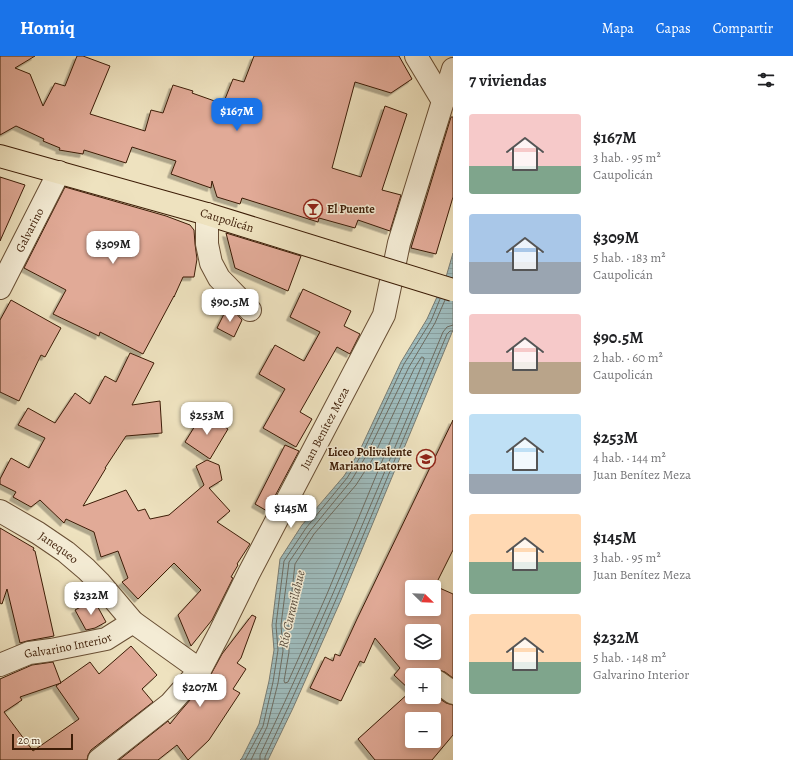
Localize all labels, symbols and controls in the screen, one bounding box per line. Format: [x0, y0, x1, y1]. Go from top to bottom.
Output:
text: Homiq [20, 15, 75, 41]
text: Mapa [602, 19, 634, 38]
text: Capas [656, 19, 691, 38]
text: Compartir [713, 19, 773, 38]
text: 7 viviendas [469, 69, 547, 92]
icon: filters [755, 69, 777, 91]
pin: $167M [209, 98, 265, 132]
text: $167M [220, 102, 254, 119]
text: $167M [593, 126, 637, 149]
icon: home [501, 130, 549, 178]
text: 3 hab. · 95 m² [593, 149, 661, 166]
text: Caupolicán [593, 166, 653, 183]
bar icon: El Puente [302, 198, 324, 220]
place label: El Puente [327, 201, 375, 217]
street label: Caupolicán [198, 204, 256, 236]
street label: Galvarino [12, 205, 47, 255]
text: $309M [593, 226, 639, 249]
icon: home [501, 230, 549, 278]
pin: $309M [85, 231, 141, 265]
text: $309M [95, 235, 131, 252]
text: 5 hab. · 183 m² [593, 249, 666, 266]
text: Caupolicán [593, 266, 653, 283]
pin: $90.5M [197, 289, 263, 323]
text: $90.5M [211, 293, 249, 310]
text: $90.5M [593, 326, 644, 349]
icon: home [501, 330, 549, 378]
text: 2 hab. · 60 m² [593, 349, 663, 366]
text: Caupolicán [593, 366, 653, 383]
street label: Juan Benítez Meza [297, 384, 353, 472]
pin: $253M [179, 402, 235, 436]
text: $253M [190, 406, 224, 423]
text: $253M [593, 426, 638, 449]
icon: home [501, 430, 549, 478]
place label: Liceo Polivalente Mariano Latorre [328, 444, 412, 474]
school or university icon: Liceo Polivalente Mariano Latorre [415, 448, 437, 470]
text: 4 hab. · 144 m² [593, 449, 666, 466]
text: Juan Benítez Meza [593, 466, 691, 483]
pin: $145M [263, 495, 319, 529]
text: $145M [274, 499, 308, 516]
text: $145M [593, 526, 637, 549]
street label: Janequeo [36, 528, 82, 567]
icon: home [501, 530, 549, 578]
text: 3 hab. · 95 m² [593, 549, 661, 566]
text: Juan Benítez Meza [593, 566, 691, 583]
water label: Río Curanilahue [274, 568, 309, 650]
north arrow [405, 580, 441, 616]
map controls [405, 580, 441, 748]
pin: $232M [63, 582, 119, 616]
text: $232M [73, 586, 109, 603]
button: layers [405, 624, 441, 660]
text: $232M [593, 626, 639, 649]
street label: Galvarino Interior [21, 629, 115, 662]
icon: home [501, 630, 549, 678]
text: 5 hab. · 148 m² [593, 649, 666, 666]
text: Galvarino Interior [593, 666, 689, 683]
button: + [405, 668, 441, 704]
pin: $207M [172, 674, 228, 708]
text: $207M [182, 678, 218, 695]
button: − [405, 712, 441, 748]
scale bar [12, 732, 73, 751]
text: 20 m [18, 733, 40, 748]

